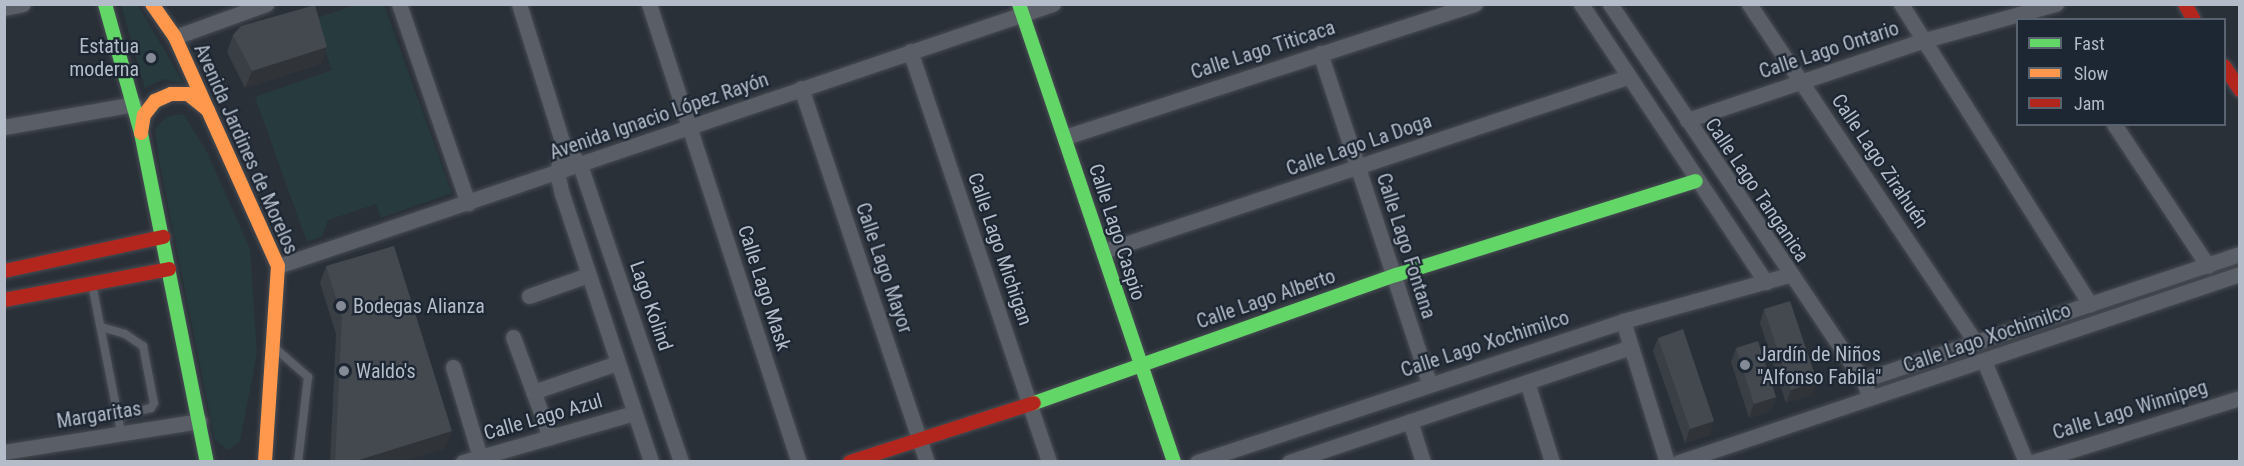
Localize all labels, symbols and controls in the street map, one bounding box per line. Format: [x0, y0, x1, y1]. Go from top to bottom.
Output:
street label: Calle Lago Titicaca [1188, 15, 1338, 85]
street label: Calle Lago Ontario [1756, 16, 1902, 84]
legend [2016, 18, 2226, 126]
text: Fast [2074, 33, 2105, 54]
place label: Estatua moderna [69, 34, 139, 81]
street label: Avenida Jardines de Morelos [189, 40, 303, 258]
marker: Estatua moderna [144, 51, 158, 65]
text: Slow [2074, 63, 2108, 84]
street label: Avenida Ignacio López Rayón [546, 67, 772, 165]
street label: Calle Lago Zirahuén [1826, 89, 1934, 233]
text: Jam [2074, 93, 2105, 114]
street label: Calle Lago La Doga [1283, 109, 1435, 181]
street label: Calle Lago Tanganica [1700, 113, 1814, 267]
street label: Calle Lago Caspio [1084, 161, 1150, 303]
street label: Calle Lago Michigan [963, 169, 1037, 329]
street label: Calle Lago Fontana [1371, 170, 1441, 322]
street label: Calle Lago Mayor [850, 200, 918, 336]
street label: Calle Lago Mask [732, 222, 796, 354]
street label: Lago Kolind [625, 258, 677, 354]
street label: Calle Lago Alberto [1193, 264, 1339, 334]
place label: Bodegas Alianza [353, 294, 485, 318]
street label: Calle Lago Xochimilco [1900, 298, 2074, 378]
marker: Bodegas Alianza [334, 299, 348, 313]
street label: Calle Lago Xochimilco [1398, 305, 1572, 383]
place label: Jardín de Niños "Alfonso Fabila" [1757, 342, 1881, 389]
marker: Jardín de Niños "Alfonso Fabila" [1738, 358, 1752, 372]
place label: Waldo's [356, 359, 416, 383]
marker: Waldo's [337, 364, 351, 378]
street label: Calle Lago Winnipeg [2050, 375, 2210, 445]
street label: Calle Lago Azul [481, 389, 605, 445]
street label: Margaritas [55, 396, 143, 434]

